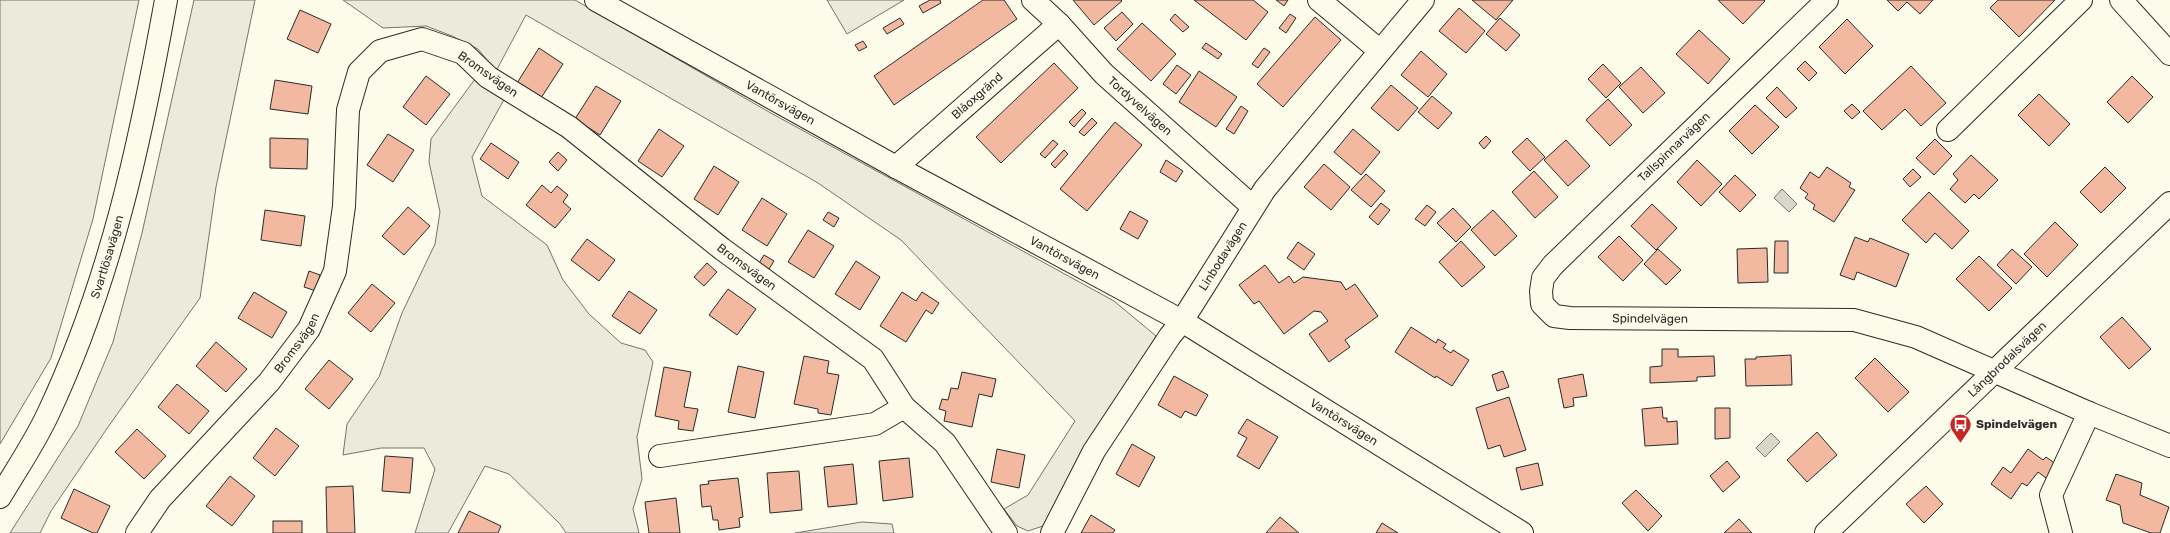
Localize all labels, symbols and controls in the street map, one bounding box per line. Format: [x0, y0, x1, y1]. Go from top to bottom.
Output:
street label: Bromsvägen [455, 48, 521, 100]
street label: Blåoxgränd [949, 70, 1006, 122]
street label: Tordyvelvägen [1105, 74, 1175, 138]
street label: Vantörsvägen [743, 78, 818, 128]
street label: Tallspinnarvägen [1635, 109, 1713, 185]
street label: Svartlösavägen [88, 214, 126, 300]
street label: Linbodavägen [1196, 219, 1250, 293]
street label: Vantörsvägen [1027, 233, 1102, 282]
street label: Bromsvägen [714, 241, 779, 293]
street label: Bromsvägen [271, 311, 322, 376]
street label: Spindelvägen [1612, 311, 1688, 326]
street label: Långbrodalsvägen [1965, 318, 2049, 400]
street label: Vantörsvägen [1307, 396, 1380, 448]
bus stop icon: Spindelvägen [1948, 411, 1974, 444]
place label: Spindelvägen [1976, 417, 2057, 431]

